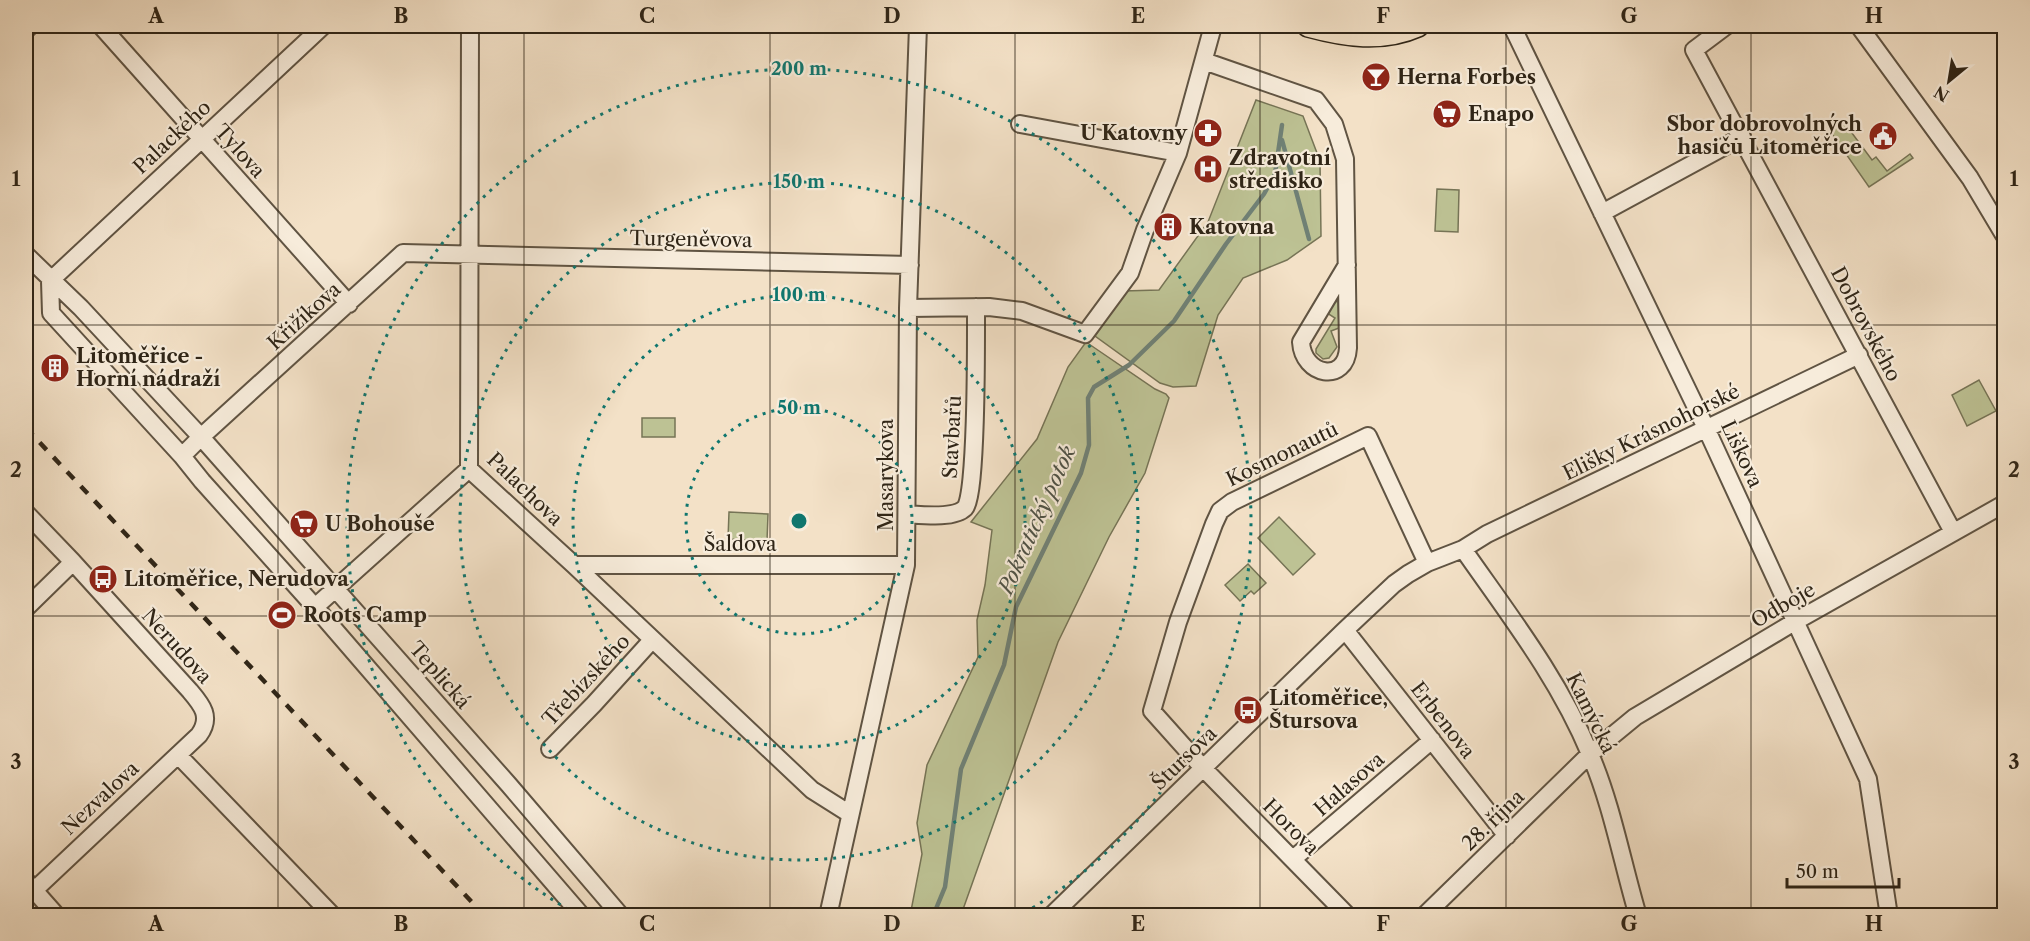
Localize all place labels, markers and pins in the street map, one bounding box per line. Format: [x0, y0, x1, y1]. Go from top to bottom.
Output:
bar icon: Herna Forbes [1360, 61, 1392, 93]
place label: Herna Forbes [1397, 65, 1536, 89]
supermarket icon: Enapo [1431, 98, 1463, 130]
place label: Enapo [1468, 102, 1534, 126]
place label: Sbor dobrovolných hasičů Litoměřice [1667, 112, 1862, 159]
pharmacy icon: U Katovny [1192, 117, 1224, 149]
public building icon: Sbor dobrovolných hasičů Litoměřice [1867, 120, 1899, 152]
place label: U Katovny [1080, 121, 1188, 145]
place label: Zdravotní středisko [1229, 146, 1331, 193]
hospital icon: Zdravotní středisko [1192, 153, 1224, 185]
building icon: Katovna [1152, 211, 1184, 243]
place label: Katovna [1189, 215, 1275, 239]
place label: Litoměřice - Horní nádraží [76, 344, 220, 391]
building icon: Litoměřice - Horní nádraží [39, 352, 71, 384]
supermarket icon: U Bohouše [288, 508, 320, 540]
centre of rings [789, 511, 809, 531]
place label: U Bohouše [325, 512, 435, 536]
bus stop icon: Litoměřice, Nerudova [87, 563, 119, 595]
place label: Litoměřice, Nerudova [124, 567, 349, 591]
sports icon: Roots Camp [266, 599, 298, 631]
place label: Roots Camp [303, 603, 427, 627]
place label: Litoměřice, Štursova [1269, 686, 1388, 733]
bus stop icon: Litoměřice, Štursova [1232, 694, 1264, 726]

